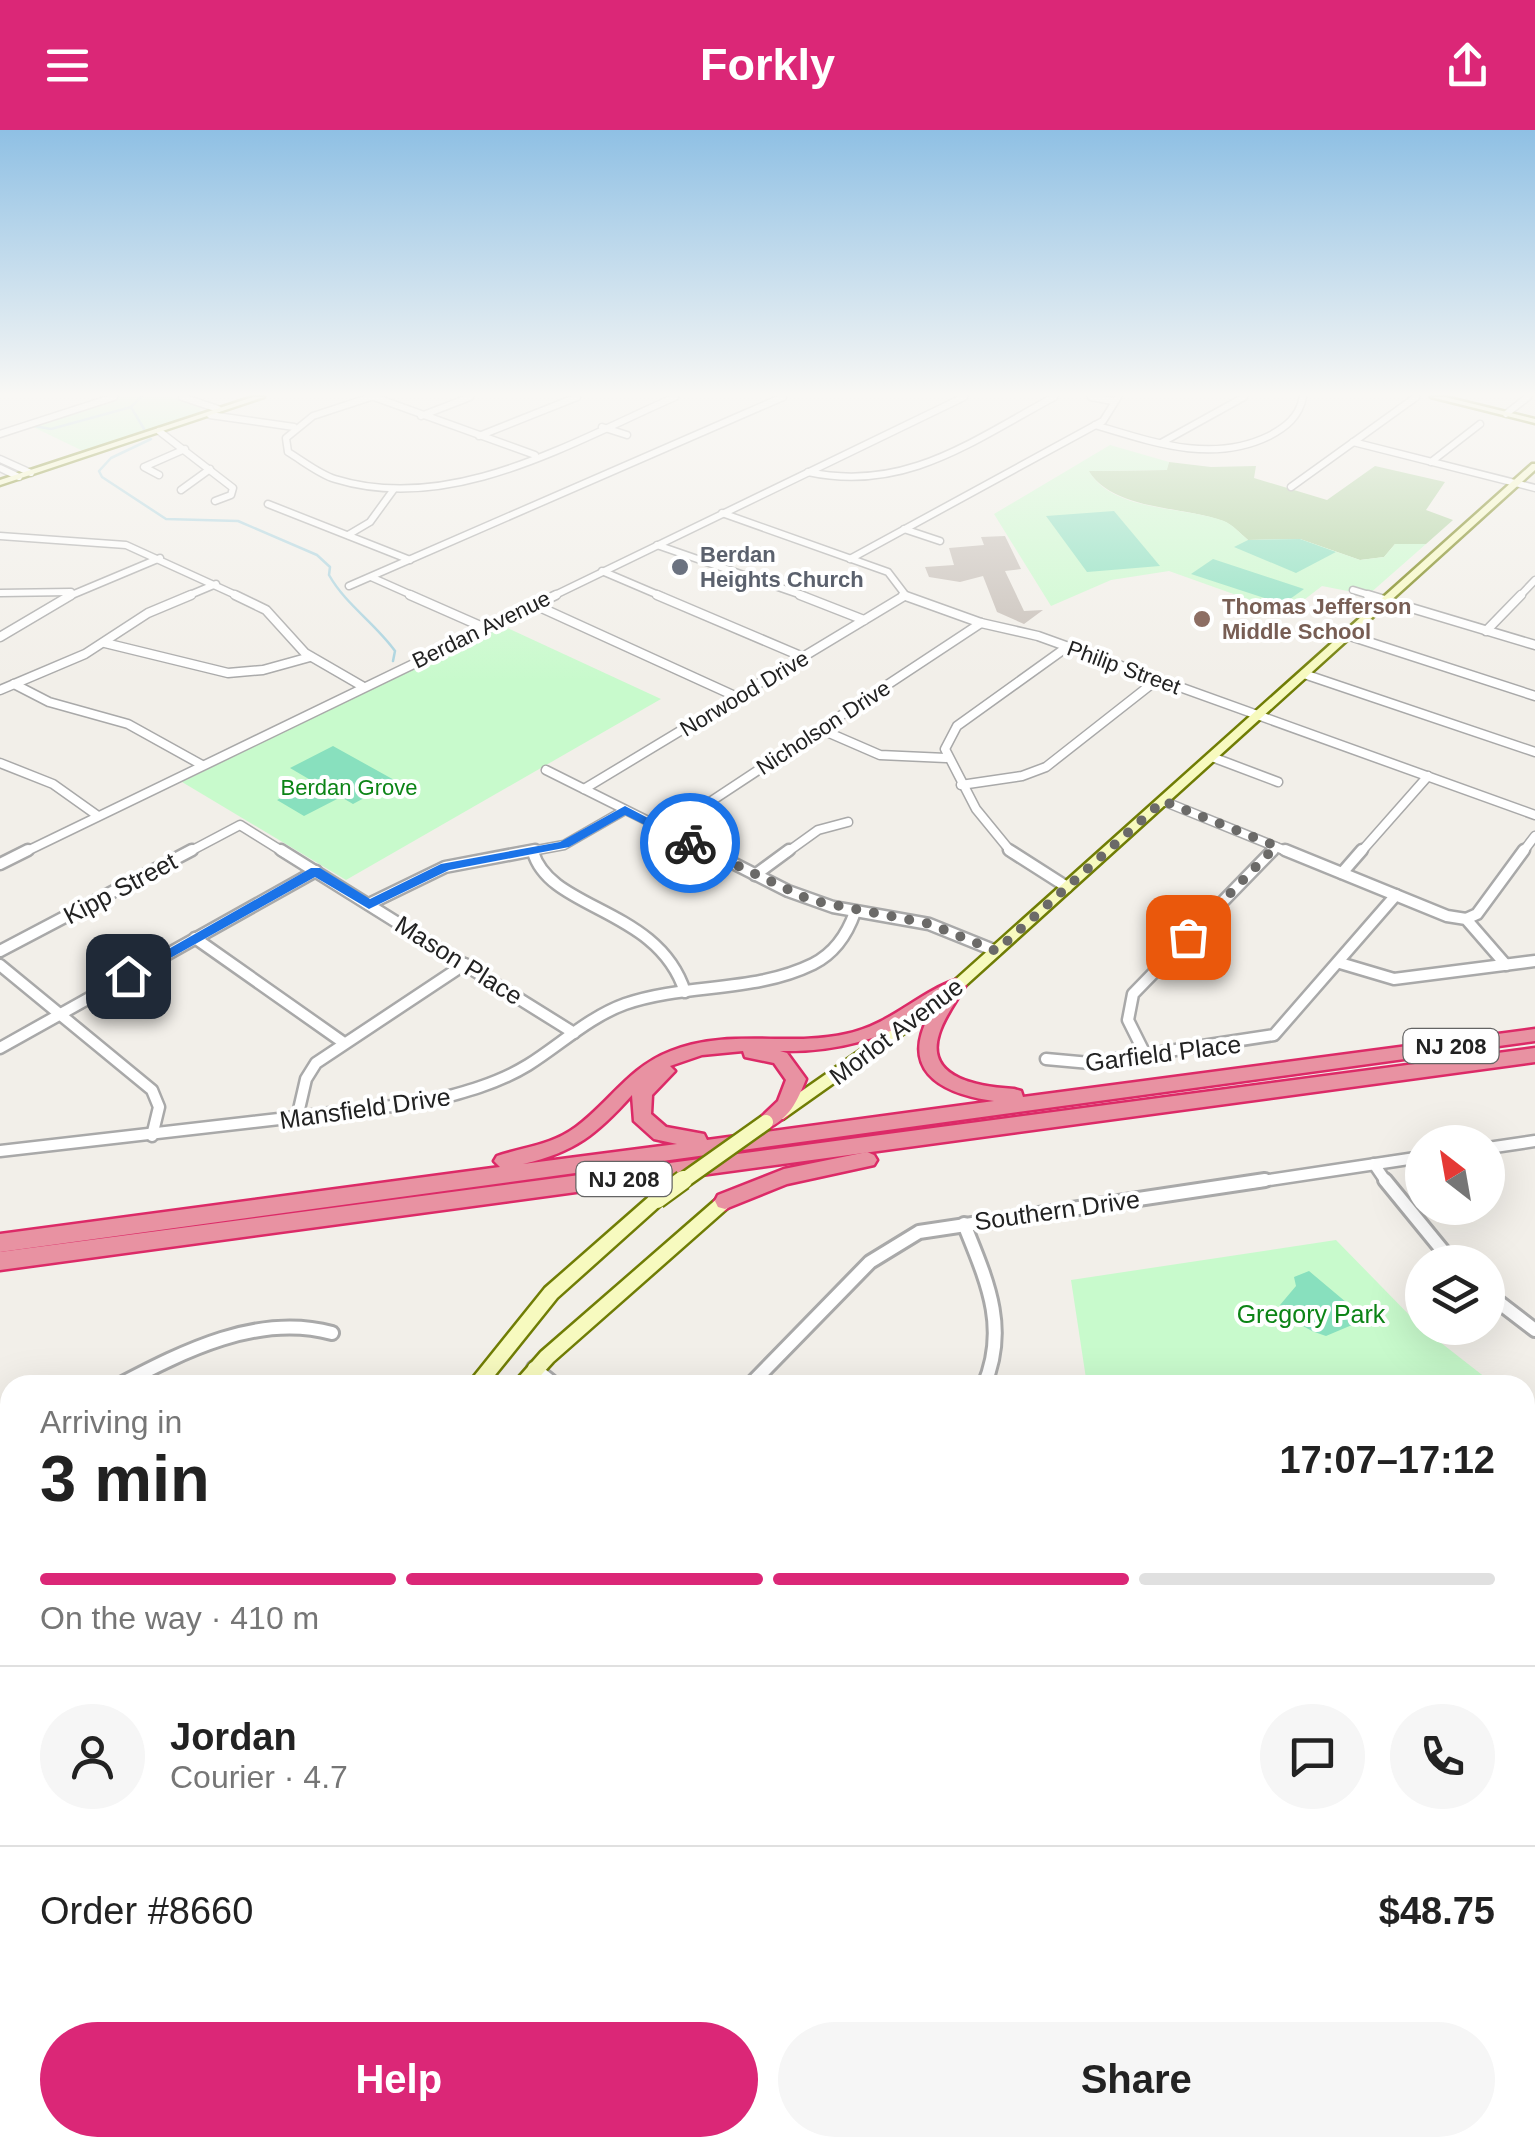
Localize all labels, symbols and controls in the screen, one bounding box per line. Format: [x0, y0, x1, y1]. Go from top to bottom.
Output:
icon: menu [40, 38, 95, 93]
icon: share [1440, 38, 1495, 93]
text: Forkly [700, 39, 835, 90]
place label: Berdan Heights Church [700, 542, 864, 592]
marker: Berdan Heights Church [669, 556, 691, 578]
street label: Berdan Avenue [408, 585, 554, 674]
place label: Thomas Jefferson Middle School [1222, 594, 1412, 644]
marker: Thomas Jefferson Middle School [1191, 608, 1213, 630]
street label: Philip Street [1064, 635, 1184, 700]
street label: Norwood Drive [675, 645, 813, 742]
street label: Nicholson Drive [752, 675, 895, 780]
park label: Berdan Grove [281, 775, 417, 800]
courier [640, 793, 740, 893]
icon: bike [663, 816, 718, 871]
street label: Kipp Street [59, 847, 181, 929]
pin [1146, 895, 1231, 980]
street label: Mason Place [390, 910, 528, 1010]
icon: bag [1161, 910, 1216, 965]
pin [86, 934, 171, 1019]
icon: home [101, 949, 156, 1004]
street label: Morlot Avenue [824, 972, 968, 1090]
road number: NJ 208 [1404, 1029, 1498, 1063]
street label: Garfield Place [1083, 1030, 1243, 1076]
street label: Mansfield Drive [278, 1082, 452, 1134]
north arrow [1405, 1125, 1505, 1225]
map controls [1405, 1125, 1505, 1345]
road number: NJ 208 [576, 1162, 672, 1196]
street label: Southern Drive [972, 1185, 1142, 1235]
button: layers [1405, 1245, 1505, 1345]
park label: Gregory Park [1237, 1300, 1386, 1328]
text: Arriving in [40, 1404, 182, 1440]
text: 17:07–17:12 [1279, 1439, 1495, 1481]
text: 3 min [40, 1442, 210, 1515]
text: On the way · 410 m [40, 1600, 319, 1636]
button: person [40, 1704, 145, 1809]
button: chat [1260, 1704, 1365, 1809]
button: phone [1390, 1704, 1495, 1809]
text: Jordan [170, 1716, 297, 1758]
text: Courier · 4.7 [170, 1759, 348, 1795]
text: Order #8660 [40, 1890, 253, 1932]
text: $48.75 [1379, 1890, 1495, 1932]
button: Help [40, 2022, 758, 2137]
button: Share [778, 2022, 1495, 2137]

